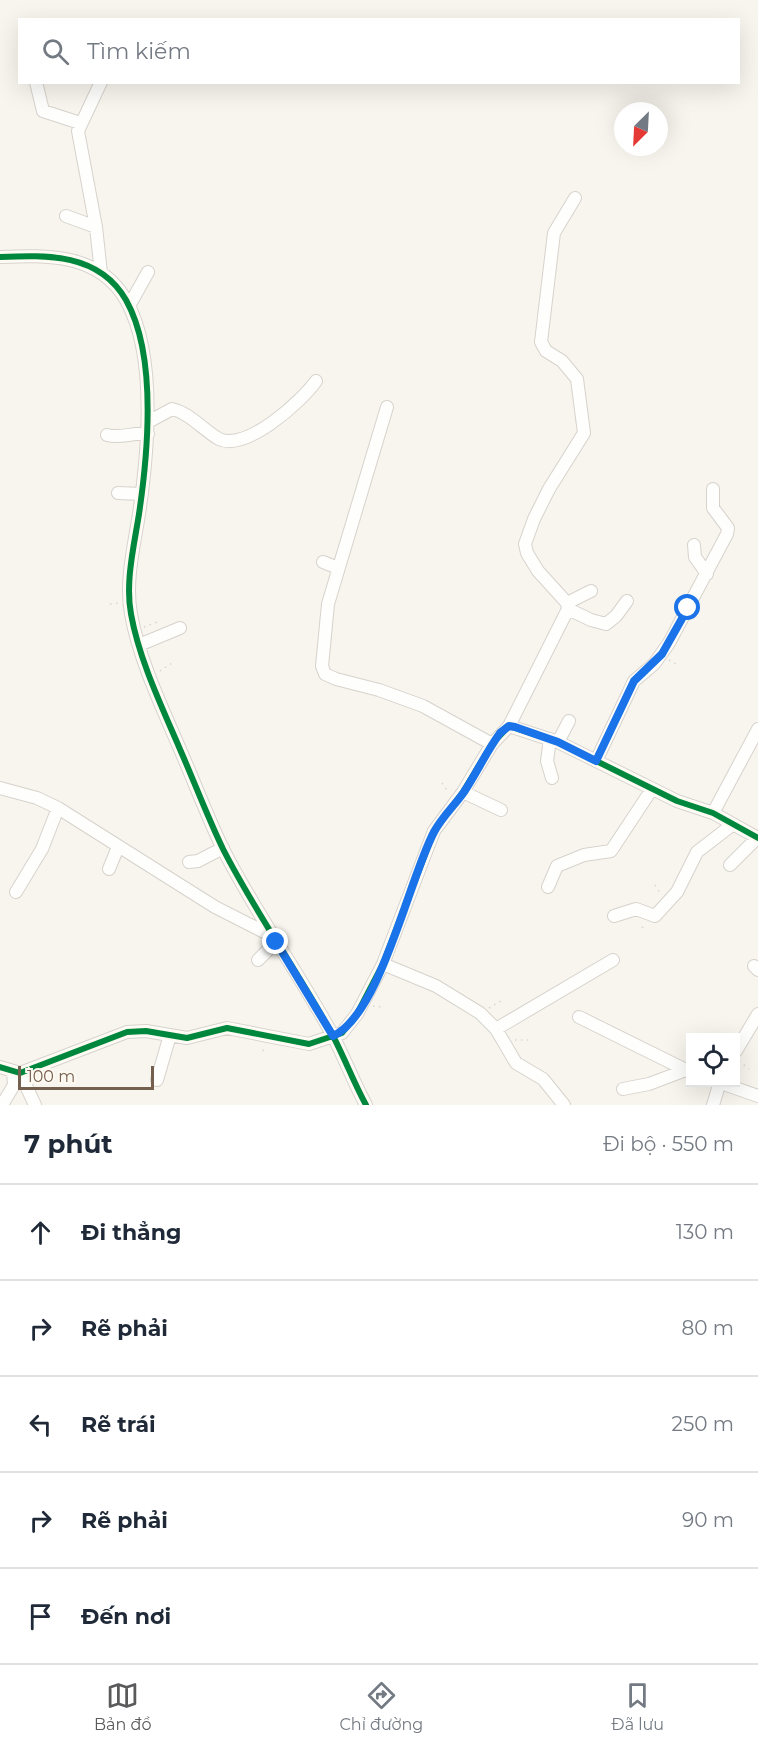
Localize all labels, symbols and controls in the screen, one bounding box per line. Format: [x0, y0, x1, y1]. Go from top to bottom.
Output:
search box [18, 18, 740, 84]
icon: search [39, 35, 72, 68]
text: Tìm kiếm [87, 38, 191, 65]
north arrow [614, 102, 668, 156]
route start [674, 594, 700, 620]
route end [262, 928, 288, 954]
map controls [686, 1033, 740, 1087]
button: locate [686, 1033, 740, 1087]
scale bar [18, 1063, 154, 1090]
text: 100 m [27, 1067, 75, 1086]
text: 7 phút [24, 1128, 113, 1160]
text: Đi bộ · 550 m [603, 1132, 734, 1156]
icon: ahead [24, 1216, 57, 1249]
text: Đi thẳng [81, 1219, 181, 1246]
text: 130 m [676, 1220, 734, 1244]
icon: right [24, 1312, 57, 1345]
text: Rẽ phải [81, 1315, 168, 1342]
text: 80 m [682, 1316, 734, 1340]
icon: left [24, 1408, 57, 1441]
text: Rẽ trái [81, 1411, 156, 1438]
text: 250 m [672, 1412, 734, 1436]
icon: right [24, 1504, 57, 1537]
text: Rẽ phải [81, 1507, 168, 1534]
text: 90 m [682, 1508, 734, 1532]
icon: arrive [24, 1600, 57, 1633]
text: Đến nơi [81, 1603, 171, 1630]
tab: Bản đồ [94, 1679, 151, 1734]
tab: Chỉ đường [339, 1679, 423, 1734]
tab: Đã lưu [611, 1679, 664, 1734]

